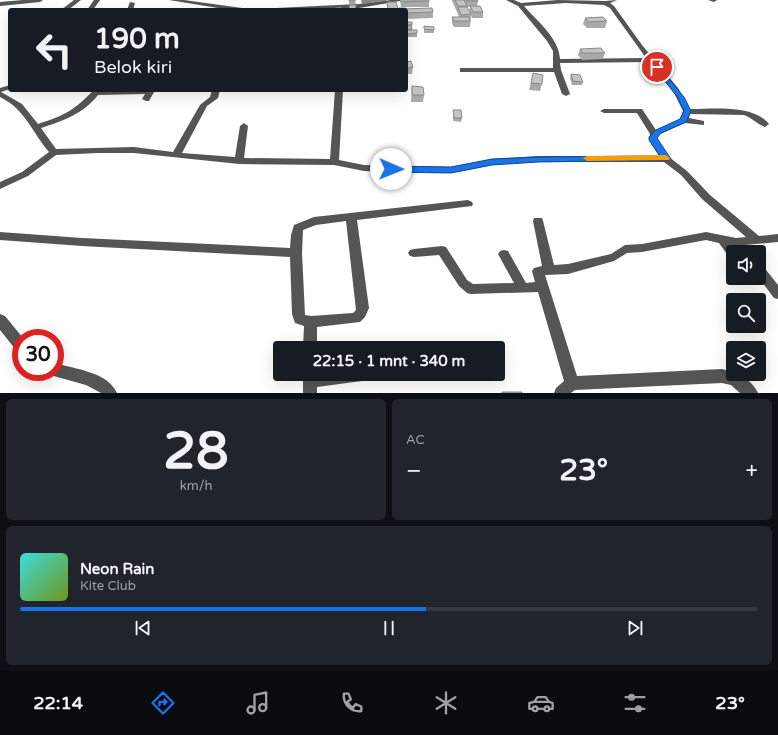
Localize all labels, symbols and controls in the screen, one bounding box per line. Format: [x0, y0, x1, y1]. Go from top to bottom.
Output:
text: 190 m [94, 22, 180, 56]
icon: left [28, 24, 80, 76]
pin [640, 50, 674, 84]
text: Belok kiri [94, 56, 172, 78]
icon: arrive [646, 56, 668, 78]
position arrow [370, 148, 412, 190]
map controls [726, 245, 766, 381]
button: sound [726, 245, 766, 285]
button: search [726, 293, 766, 333]
speed limit sign: 30 [12, 329, 64, 381]
button: layers [726, 341, 766, 381]
text: 22:15 · 1 mnt · 340 m [313, 352, 465, 370]
text: 28 [163, 420, 229, 483]
text: AC [406, 432, 425, 448]
text: 23° [559, 452, 608, 489]
text: − [406, 458, 422, 484]
text: + [746, 458, 758, 484]
text: km/h [180, 478, 212, 494]
text: Neon Rain [80, 560, 154, 578]
text: Kite Club [80, 578, 136, 594]
icon: previous [132, 617, 154, 639]
icon: pause [378, 617, 400, 639]
icon: next [624, 617, 646, 639]
icon: directions [149, 689, 177, 717]
icon: music [244, 689, 272, 717]
icon: phone [338, 689, 366, 717]
icon: climate [432, 689, 460, 717]
icon: car [527, 689, 555, 717]
icon: filters [621, 689, 649, 717]
text: 22:14 [33, 692, 83, 714]
text: 23° [715, 692, 745, 714]

